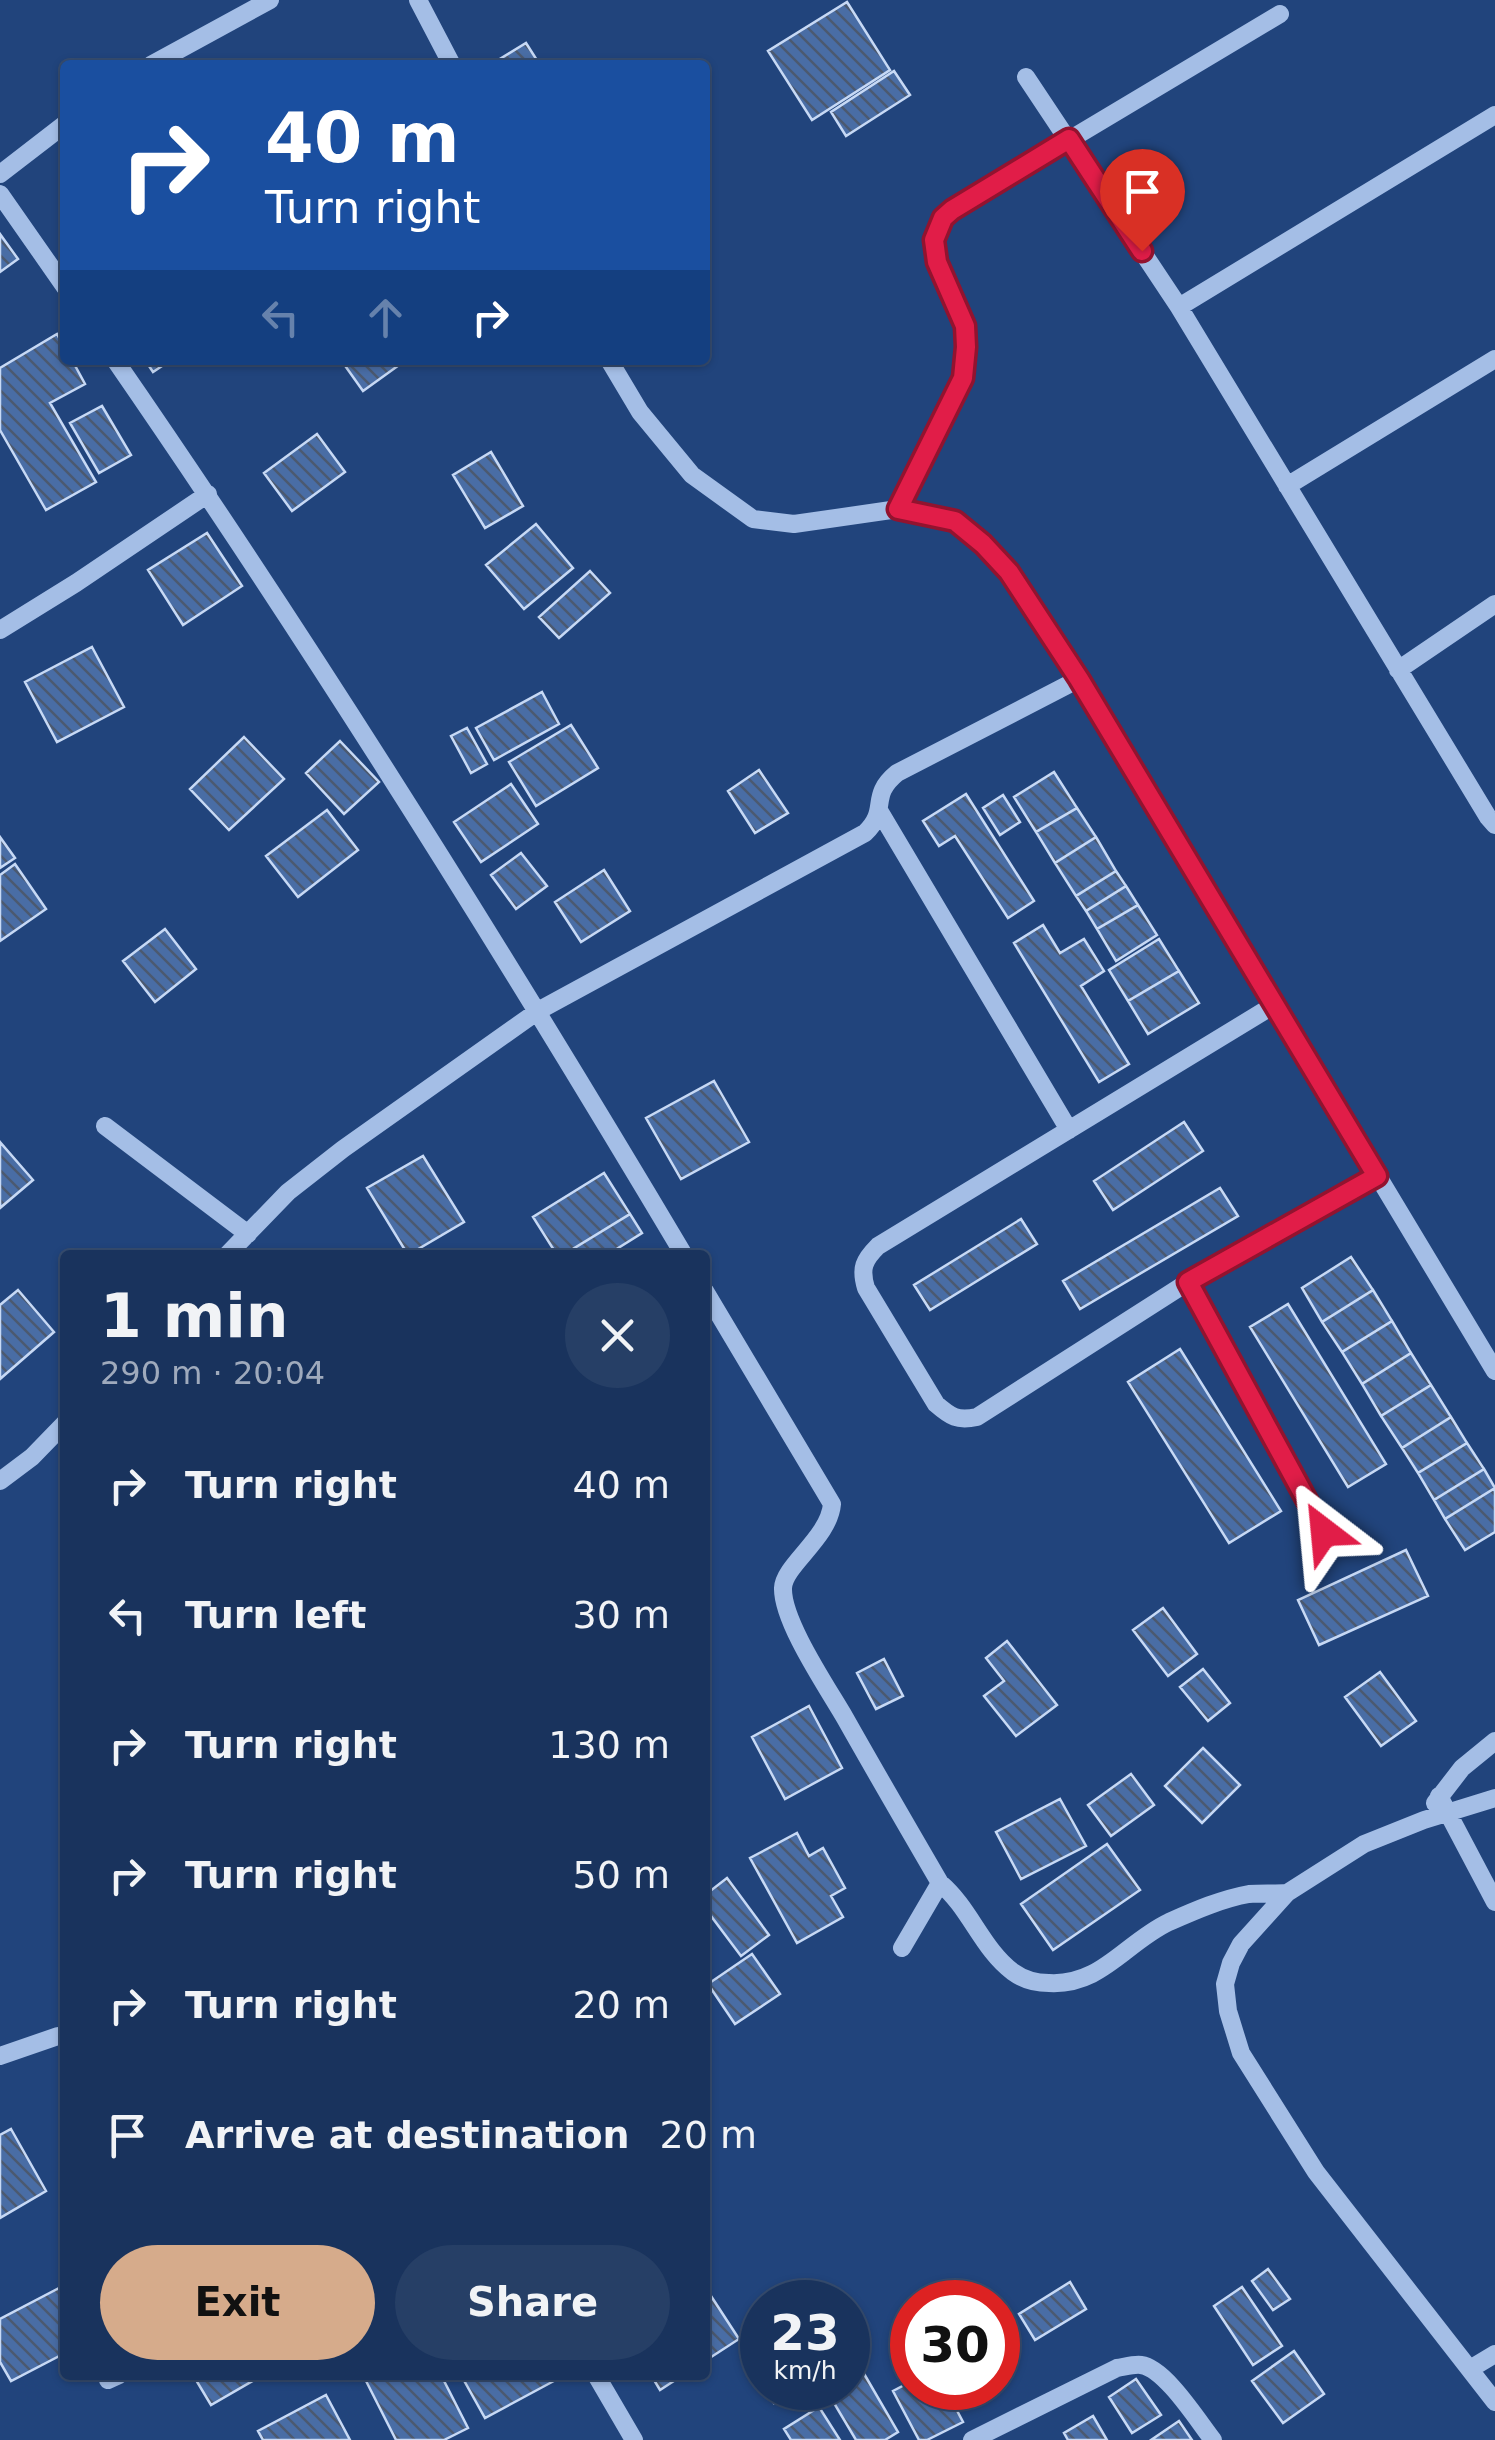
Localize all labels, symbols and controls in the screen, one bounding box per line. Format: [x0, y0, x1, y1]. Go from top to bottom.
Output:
text: 40 m [265, 97, 460, 179]
icon: right [100, 100, 230, 230]
pin [1100, 149, 1185, 252]
icon: arrive [1115, 164, 1170, 219]
text: Turn right [265, 181, 480, 234]
icon: left [253, 290, 308, 345]
icon: ahead [358, 290, 413, 345]
icon: right [463, 290, 518, 345]
text: 1 min [100, 1281, 288, 1351]
button: close [565, 1283, 670, 1388]
text: 290 m · 20:04 [100, 1354, 325, 1392]
icon: right [100, 1458, 155, 1513]
text: Turn right [185, 1463, 397, 1507]
text: 40 m [573, 1463, 670, 1507]
position arrow [1272, 1480, 1376, 1584]
icon: left [100, 1588, 155, 1643]
text: Turn left [185, 1593, 366, 1637]
text: 30 m [573, 1593, 670, 1637]
icon: right [100, 1718, 155, 1773]
text: Turn right [185, 1723, 397, 1767]
text: 130 m [548, 1723, 670, 1767]
icon: right [100, 1848, 155, 1903]
text: Turn right [185, 1853, 397, 1897]
text: 50 m [573, 1853, 670, 1897]
icon: right [100, 1978, 155, 2033]
text: Turn right [185, 1983, 397, 2027]
text: 20 m [573, 1983, 670, 2027]
icon: arrive [100, 2108, 155, 2163]
text: Arrive at destination [185, 2113, 630, 2157]
text: 20 m [660, 2113, 757, 2157]
button: Exit [100, 2245, 375, 2360]
button: Share [395, 2245, 670, 2360]
speed limit sign: 30 [890, 2280, 1020, 2410]
text: 23 [770, 2304, 840, 2362]
text: km/h [773, 2356, 837, 2385]

